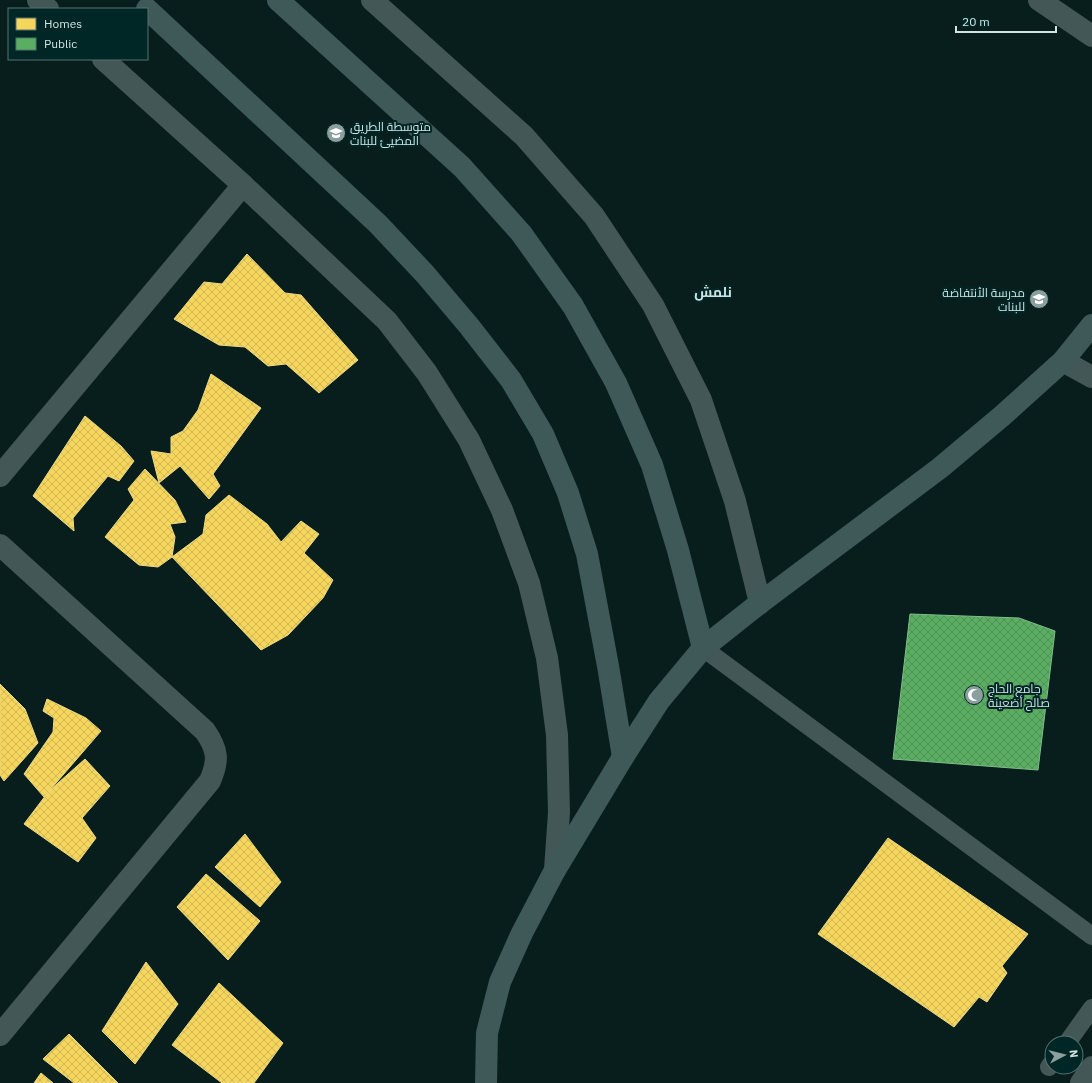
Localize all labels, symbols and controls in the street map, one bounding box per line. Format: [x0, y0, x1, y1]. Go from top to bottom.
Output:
legend [8, 8, 148, 60]
scale bar [956, 8, 1056, 34]
text: 20 m [962, 14, 990, 29]
text: Homes [44, 16, 82, 31]
text: Public [44, 36, 77, 51]
place label: متوسطة الطريق المضيئ للبنات [350, 119, 431, 148]
school or university icon: متوسطة الطريق المضيئ للبنات [325, 122, 347, 144]
district label: نلمش [694, 283, 732, 301]
place label: مدرسة الأنتفاضة للبنات [942, 285, 1025, 314]
school or university icon: مدرسة الأنتفاضة للبنات [1028, 288, 1050, 310]
place label: جامع الحاج صالح أضعينة [988, 681, 1050, 711]
mosque icon: جامع الحاج صالح أضعينة [963, 684, 985, 706]
north arrow [1044, 1035, 1084, 1075]
text: N [1066, 1049, 1081, 1059]

